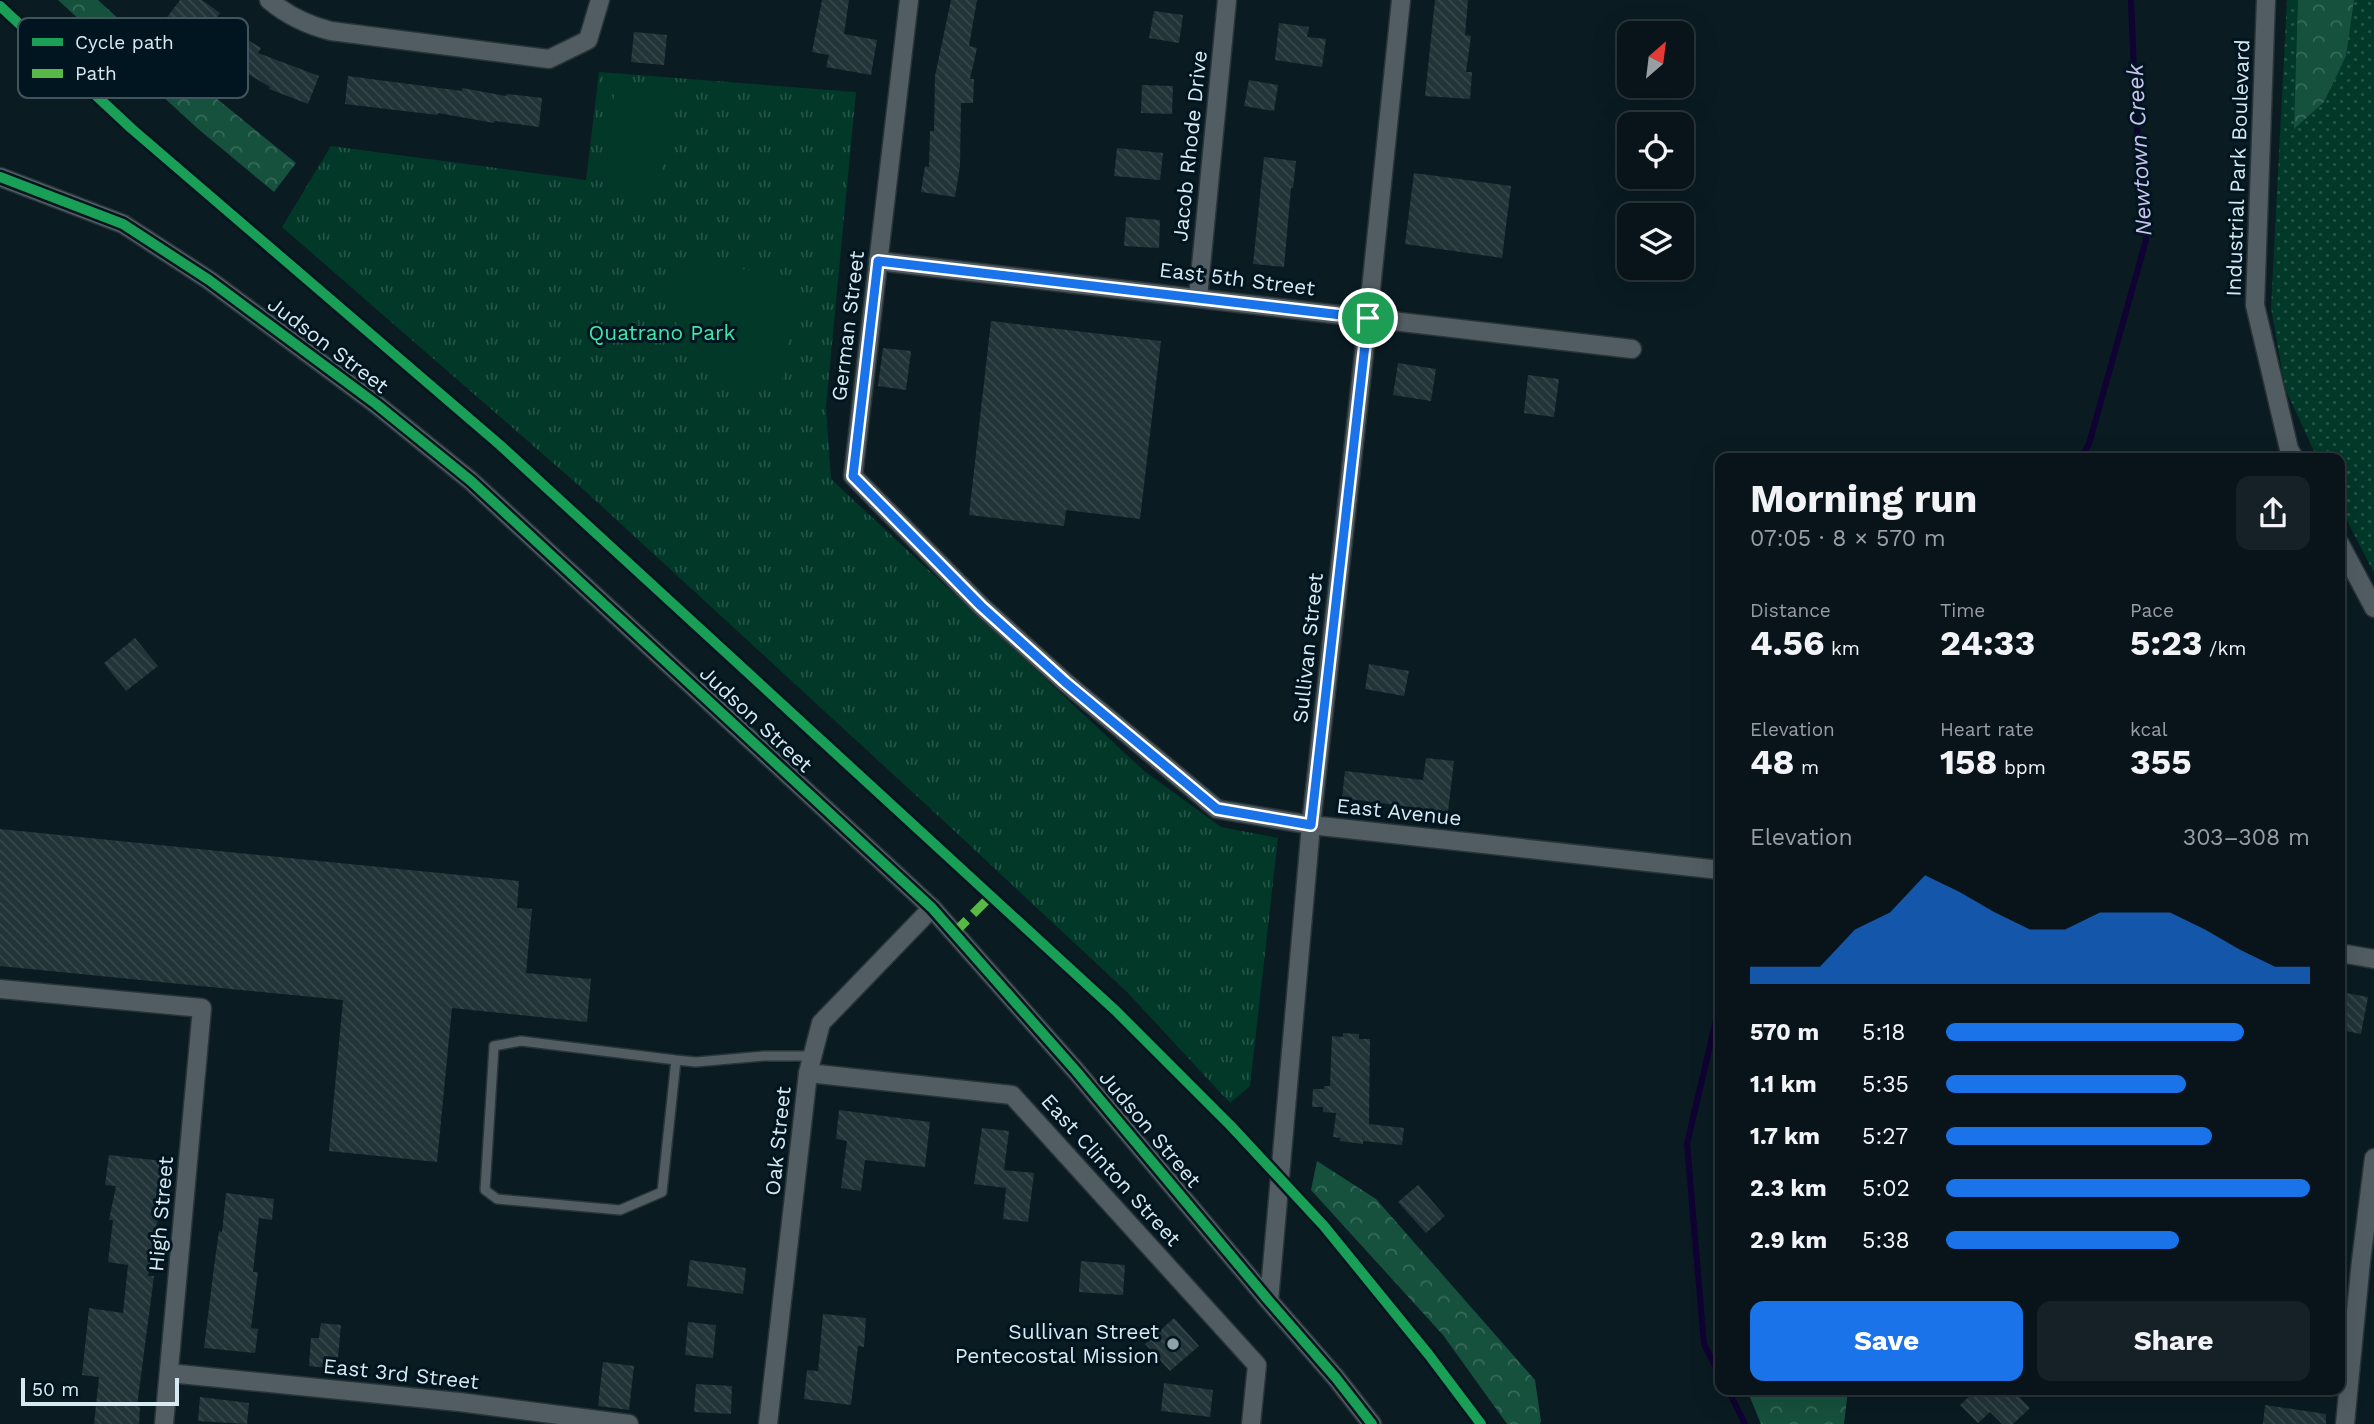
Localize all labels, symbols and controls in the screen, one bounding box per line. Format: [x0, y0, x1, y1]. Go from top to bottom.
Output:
legend [18, 18, 248, 98]
north arrow [1617, 21, 1694, 98]
map controls [1617, 21, 1694, 280]
text: Cycle path [75, 31, 174, 54]
street label: Industrial Park Boulevard [2221, 39, 2254, 297]
street label: Jacob Rhode Drive [1167, 49, 1212, 243]
text: Path [75, 62, 117, 85]
water label: Newtown Creek [2121, 62, 2157, 237]
button: locate [1617, 112, 1694, 189]
button: layers [1617, 203, 1694, 280]
street label: German Street [826, 249, 869, 402]
street label: East 5th Street [1158, 257, 1317, 300]
pin [1338, 288, 1398, 348]
street label: Judson Street [263, 291, 394, 398]
icon: arrive [1349, 299, 1387, 337]
park label: Quatrano Park [588, 320, 736, 345]
button: share [2236, 476, 2310, 550]
text: Morning run [1750, 477, 1977, 521]
text: 07:05 · 8 × 570 m [1750, 525, 1946, 552]
street label: Sullivan Street [1287, 572, 1328, 724]
text: Distance [1750, 599, 1831, 622]
text: Time [1940, 599, 1985, 622]
text: Pace [2130, 599, 2174, 622]
text: 4.56 [1750, 622, 1825, 664]
text: 24:33 [1940, 622, 2035, 664]
text: 5:23 [2130, 622, 2203, 664]
text: km [1825, 637, 1860, 660]
text: /km [2203, 637, 2246, 660]
street label: Judson Street [695, 660, 818, 777]
text: Elevation [1750, 718, 1835, 741]
text: Heart rate [1940, 718, 2034, 741]
text: kcal [2130, 718, 2168, 741]
text: 48 [1750, 741, 1795, 783]
text: 158 [1940, 741, 1997, 783]
text: 355 [2130, 741, 2192, 783]
text: m [1795, 756, 1819, 779]
text: bpm [1997, 756, 2046, 779]
street label: East Avenue [1335, 792, 1463, 831]
text: Elevation [1750, 824, 1853, 851]
text: 303–308 m [2183, 824, 2310, 851]
text: 570 m [1750, 1019, 1819, 1046]
text: 5:18 [1862, 1019, 1905, 1046]
street label: Judson Street [1094, 1065, 1207, 1192]
text: 1.1 km [1750, 1071, 1817, 1098]
text: 5:35 [1862, 1071, 1909, 1098]
street label: Oak Street [759, 1085, 796, 1197]
street label: East Clinton Street [1036, 1088, 1186, 1251]
text: 1.7 km [1750, 1123, 1820, 1150]
text: 5:27 [1862, 1123, 1908, 1150]
street label: High Street [143, 1155, 178, 1273]
text: 2.3 km [1750, 1175, 1827, 1202]
text: 5:02 [1862, 1175, 1910, 1202]
text: 2.9 km [1750, 1227, 1827, 1254]
text: 5:38 [1862, 1227, 1910, 1254]
button: Save [1750, 1301, 2023, 1381]
button: Share [2037, 1301, 2310, 1381]
place label: Sullivan Street Pentecostal Mission [955, 1319, 1159, 1368]
marker: Sullivan Street Pentecostal Mission [1165, 1336, 1181, 1352]
street label: East 3rd Street [322, 1353, 480, 1394]
scale bar [21, 1375, 178, 1407]
text: 50 m [32, 1378, 79, 1401]

